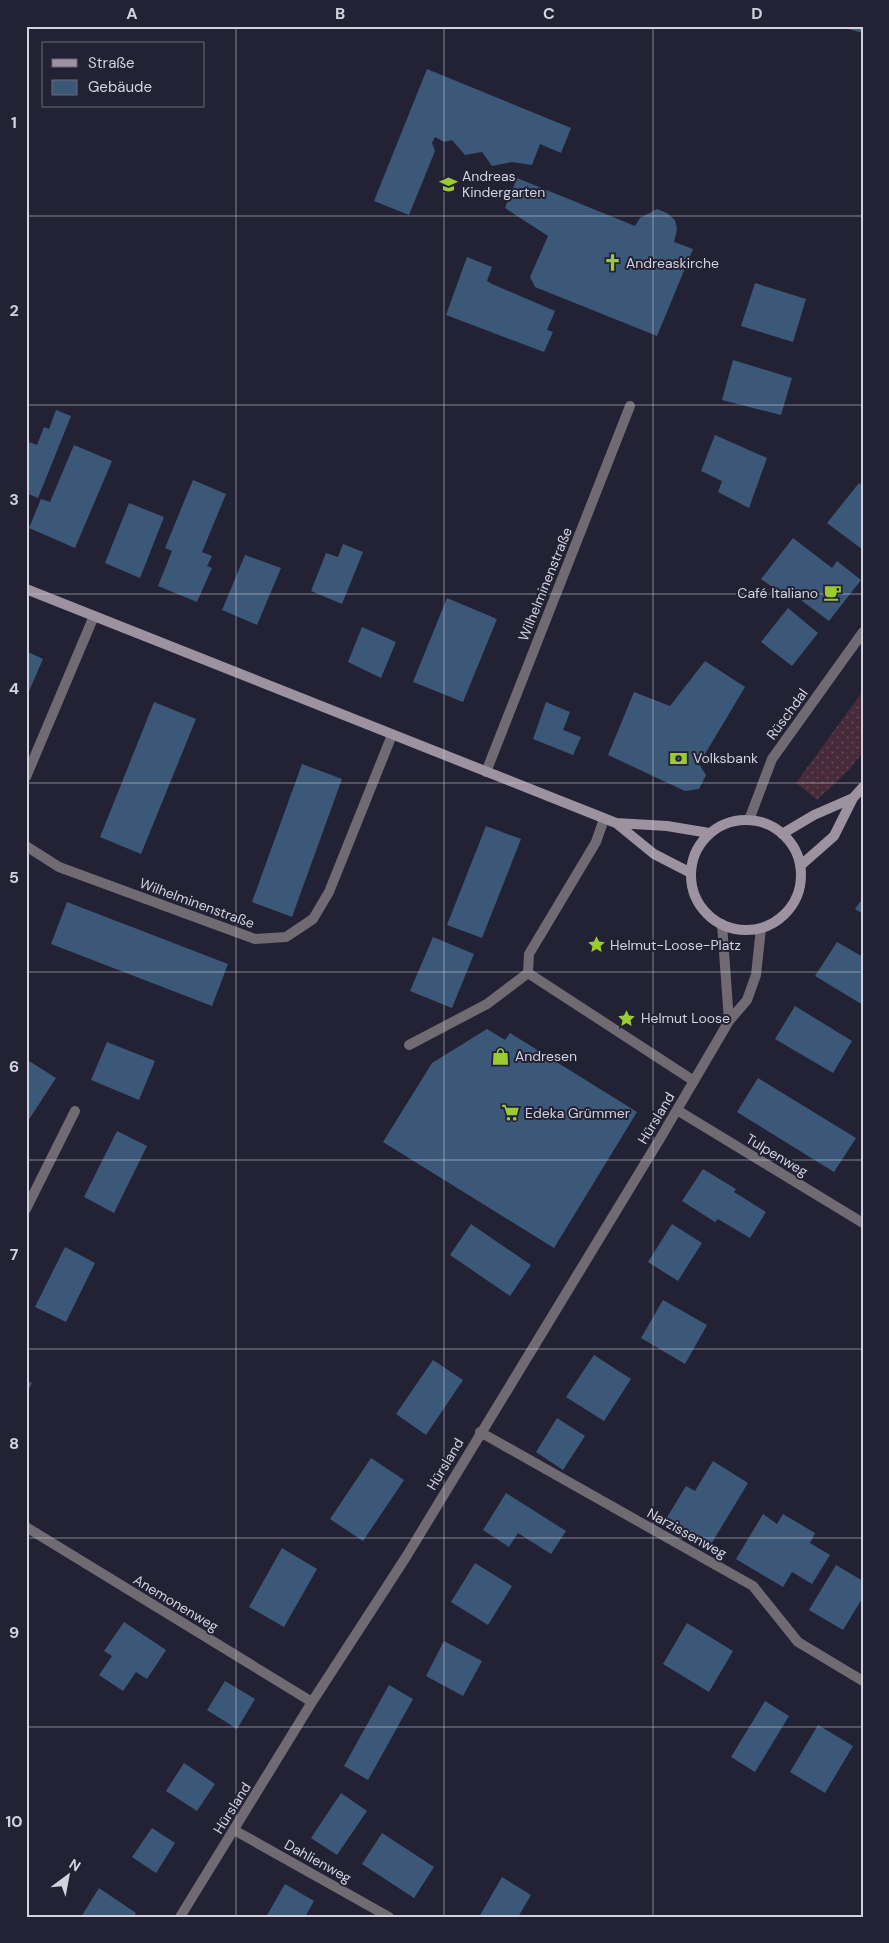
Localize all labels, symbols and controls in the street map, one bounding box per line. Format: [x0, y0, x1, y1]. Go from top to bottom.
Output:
text: A [126, 3, 138, 24]
text: B [335, 3, 345, 24]
text: C [543, 3, 555, 24]
text: D [751, 3, 763, 24]
legend [42, 42, 205, 108]
text: Straße [88, 53, 135, 73]
text: Gebäude [88, 77, 152, 97]
text: 1 [11, 112, 17, 133]
place label: Andreas Kindergarten [462, 167, 545, 201]
school or university icon: Andreas Kindergarten [438, 174, 458, 194]
church icon: Andreaskirche [602, 253, 622, 273]
place label: Andreaskirche [626, 254, 719, 272]
text: 2 [9, 300, 19, 321]
text: 3 [9, 489, 19, 510]
street label: Wilhelminenstraße [514, 524, 576, 643]
cafe icon: Café Italiano [822, 583, 842, 603]
place label: Café Italiano [737, 584, 818, 602]
text: 4 [9, 678, 19, 699]
street label: Rüschdal [762, 685, 812, 743]
bank icon: Volksbank [669, 748, 689, 768]
place label: Volksbank [693, 749, 758, 767]
text: 5 [9, 867, 19, 888]
street label: Wilhelminenstraße [137, 874, 257, 932]
place icon: Helmut-Loose-Platz [586, 935, 606, 955]
place label: Helmut-Loose-Platz [610, 936, 741, 954]
place icon: Helmut Loose [617, 1008, 637, 1028]
place label: Helmut Loose [641, 1009, 730, 1027]
shop icon: Andresen [491, 1046, 511, 1066]
place label: Andresen [515, 1047, 577, 1065]
text: 6 [9, 1056, 19, 1077]
street label: Hürsland [634, 1089, 678, 1147]
supermarket icon: Edeka Grümmer [501, 1103, 521, 1123]
place label: Edeka Grümmer [525, 1104, 630, 1122]
street label: Tulpenweg [743, 1129, 811, 1181]
text: 7 [10, 1244, 19, 1265]
text: 8 [9, 1433, 19, 1454]
street label: Hürsland [423, 1435, 467, 1493]
street label: Narzissenweg [644, 1504, 730, 1562]
street label: Anemonenweg [130, 1571, 222, 1636]
text: 9 [9, 1622, 19, 1643]
street label: Hürsland [209, 1779, 255, 1837]
text: 10 [5, 1811, 23, 1832]
street label: Dahlienweg [281, 1835, 355, 1887]
north arrow [42, 1850, 92, 1900]
text: N [66, 1855, 84, 1875]

